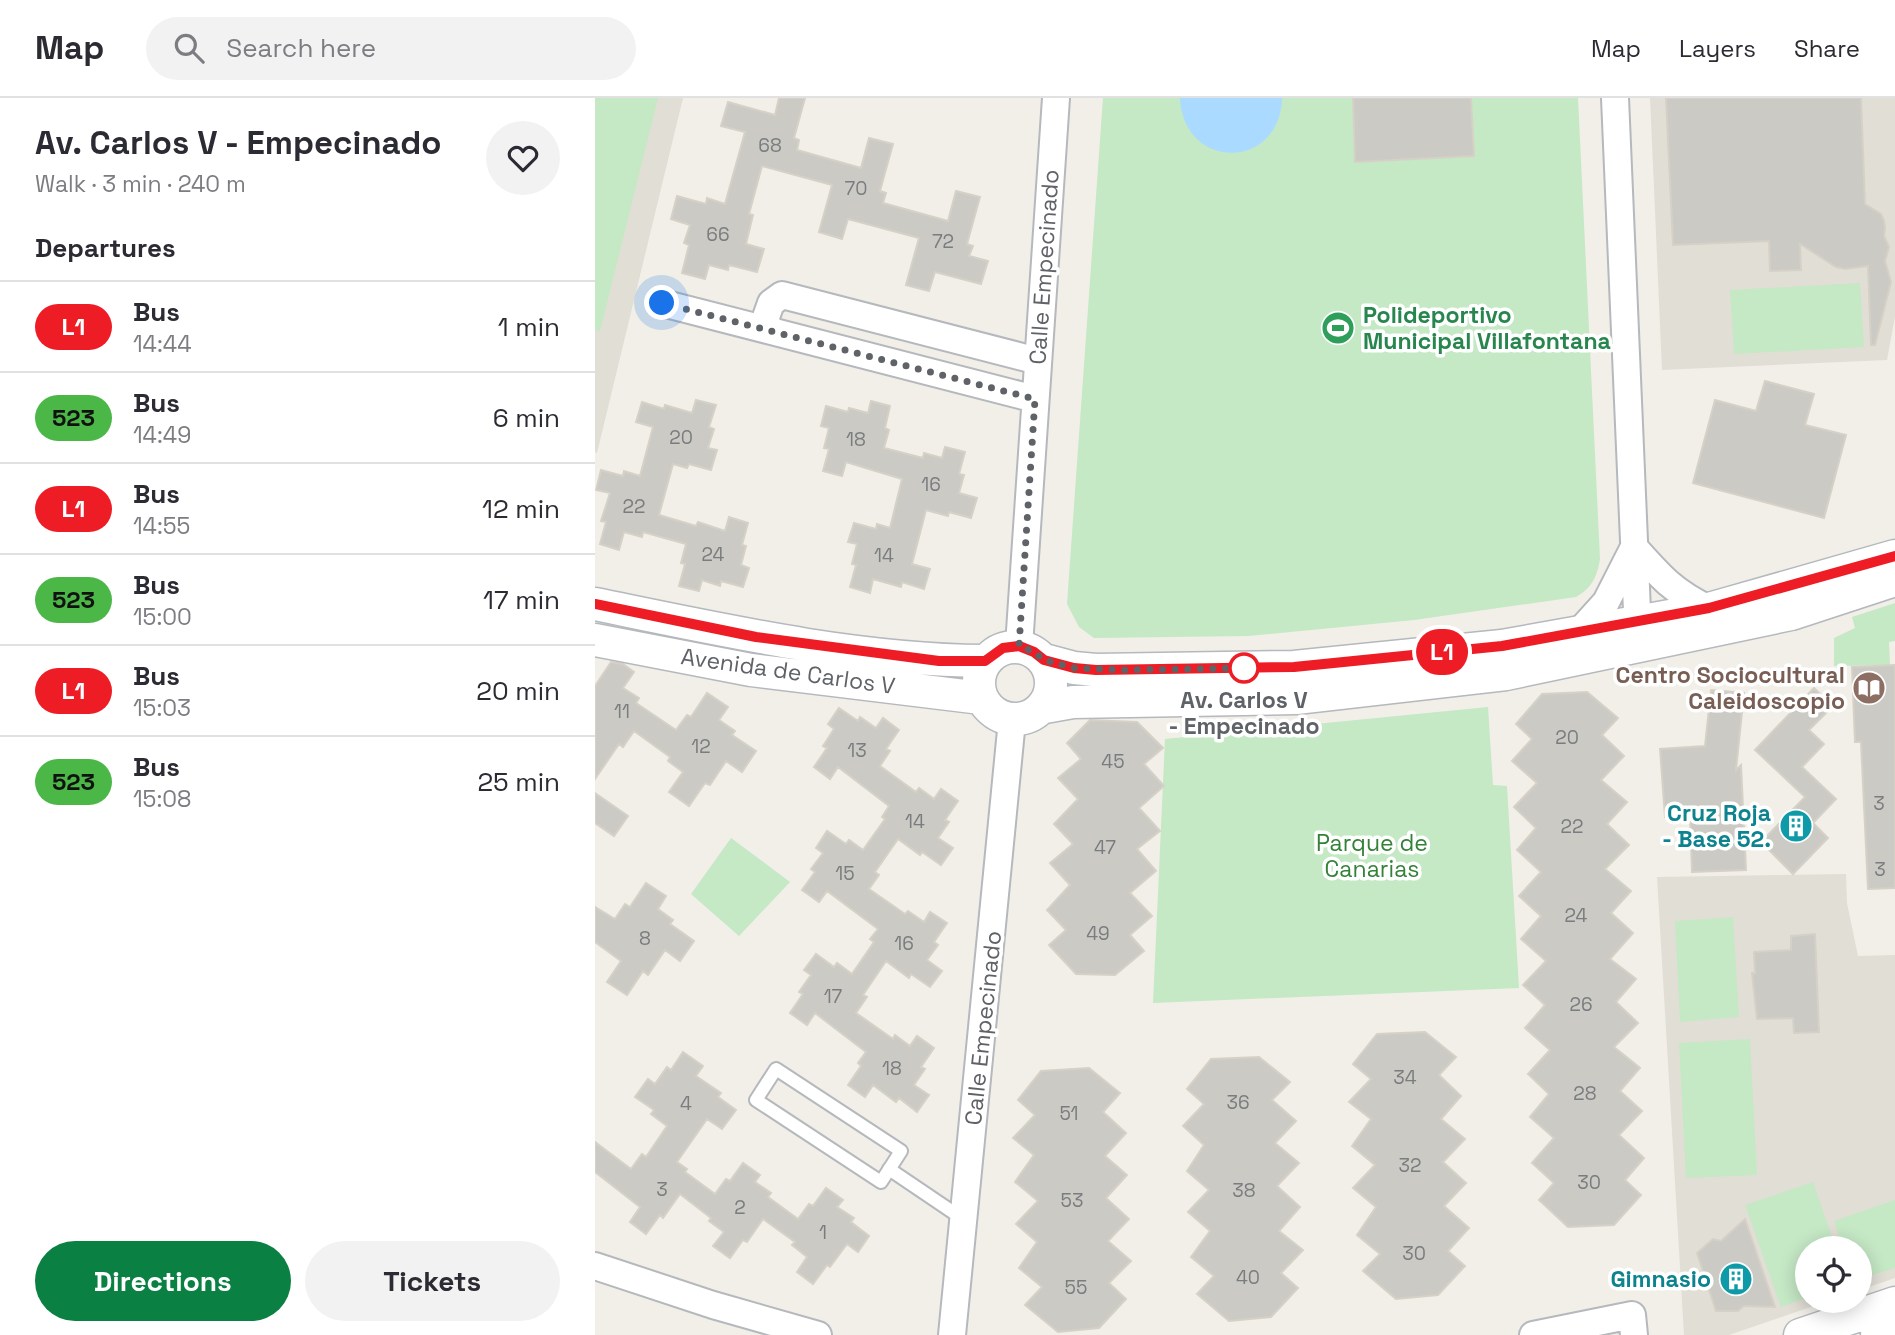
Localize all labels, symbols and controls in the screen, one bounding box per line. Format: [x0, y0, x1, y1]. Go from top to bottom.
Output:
search box [146, 17, 636, 80]
text: Map [35, 27, 104, 69]
icon: search [170, 29, 208, 67]
text: Search here [226, 31, 376, 65]
text: Map [1591, 33, 1641, 64]
text: Layers [1679, 33, 1756, 64]
text: Share [1794, 33, 1860, 64]
button: heart [486, 121, 560, 195]
text: Av. Carlos V - Empecinado [35, 122, 442, 164]
house number: 68 [758, 133, 782, 158]
text: Walk · 3 min · 240 m [35, 169, 246, 199]
street label: Calle Empecinado [1022, 169, 1066, 365]
house number: 70 [845, 176, 867, 201]
house number: 66 [706, 222, 730, 247]
house number: 72 [932, 229, 954, 254]
text: Departures [35, 231, 176, 265]
your location [644, 285, 679, 320]
text: Bus [133, 295, 180, 329]
place label: Polideportivo Municipal Villafontana [1363, 300, 1611, 356]
sports icon: Polideportivo Municipal Villafontana [1319, 309, 1357, 347]
text: 1 min [498, 310, 560, 344]
text: L1 [62, 311, 85, 342]
text: 14:44 [133, 329, 192, 359]
text: Bus [133, 386, 180, 420]
text: 6 min [493, 401, 560, 435]
text: 523 [52, 402, 95, 433]
text: 14:49 [133, 420, 191, 450]
house number: 20 [669, 425, 693, 450]
house number: 18 [846, 427, 866, 452]
house number: 16 [921, 472, 941, 497]
text: Bus [133, 477, 180, 511]
text: 12 min [482, 492, 560, 526]
text: L1 [62, 493, 85, 524]
house number: 22 [623, 494, 645, 519]
text: 14:55 [133, 511, 190, 541]
house number: 24 [702, 542, 725, 567]
house number: 14 [874, 543, 894, 568]
text: Bus [133, 568, 180, 602]
text: 17 min [483, 583, 560, 617]
text: 523 [52, 584, 95, 615]
text: 15:00 [133, 602, 192, 632]
line badge: L1 [1411, 629, 1473, 675]
text: L1 [1430, 636, 1454, 667]
street label: Avenida de Carlos V [679, 641, 897, 701]
marker: Av. Carlos V - Empecinado [1229, 653, 1259, 683]
text: Bus [133, 659, 180, 693]
place label: Centro Sociocultural Caleidoscopio [1616, 660, 1845, 716]
library icon: Centro Sociocultural Caleidoscopio [1850, 669, 1888, 707]
text: 20 min [476, 674, 560, 708]
text: L1 [62, 675, 85, 706]
place label: Av. Carlos V - Empecinado [1168, 685, 1320, 741]
text: 15:03 [133, 693, 191, 723]
house number: 11 [614, 699, 630, 724]
house number: 20 [1555, 725, 1579, 750]
house number: 12 [691, 734, 711, 759]
house number: 13 [847, 738, 867, 763]
house number: 45 [1101, 749, 1125, 774]
text: Bus [133, 750, 180, 784]
text: 25 min [477, 765, 560, 799]
text: 523 [52, 766, 95, 797]
text: 15:08 [133, 784, 191, 814]
house number: 3 [1873, 791, 1885, 816]
place label: Cruz Roja - Base 52. [1662, 798, 1771, 854]
building icon: Cruz Roja - Base 52. [1777, 807, 1815, 845]
house number: 14 [905, 809, 925, 834]
house number: 22 [1561, 814, 1583, 839]
park label: Parque de Canarias [1316, 828, 1428, 884]
house number: 47 [1094, 835, 1116, 860]
house number: 3 [1874, 857, 1886, 882]
house number: 15 [835, 861, 855, 886]
house number: 24 [1565, 903, 1588, 928]
house number: 49 [1086, 921, 1110, 946]
house number: 8 [639, 926, 651, 951]
street label: Calle Empecinado [958, 929, 1008, 1127]
house number: 16 [894, 931, 914, 956]
house number: 17 [824, 984, 843, 1009]
house number: 26 [1569, 992, 1593, 1017]
house number: 18 [882, 1056, 902, 1081]
house number: 34 [1393, 1065, 1417, 1090]
house number: 28 [1573, 1081, 1597, 1106]
house number: 36 [1226, 1090, 1250, 1115]
house number: 4 [680, 1091, 692, 1116]
house number: 51 [1059, 1101, 1079, 1126]
house number: 32 [1399, 1153, 1421, 1178]
house number: 30 [1577, 1170, 1601, 1195]
house number: 3 [656, 1177, 668, 1202]
house number: 38 [1232, 1178, 1256, 1203]
house number: 53 [1061, 1188, 1083, 1213]
house number: 2 [734, 1195, 746, 1220]
house number: 1 [819, 1220, 827, 1245]
map controls [1795, 1236, 1872, 1313]
button: locate [1795, 1236, 1872, 1313]
button: Directions [35, 1241, 291, 1321]
button: Tickets [305, 1241, 560, 1321]
house number: 30 [1402, 1241, 1426, 1266]
building icon: Gimnasio [1717, 1260, 1755, 1298]
place label: Gimnasio [1610, 1264, 1711, 1294]
house number: 40 [1236, 1265, 1260, 1290]
house number: 55 [1065, 1275, 1087, 1300]

